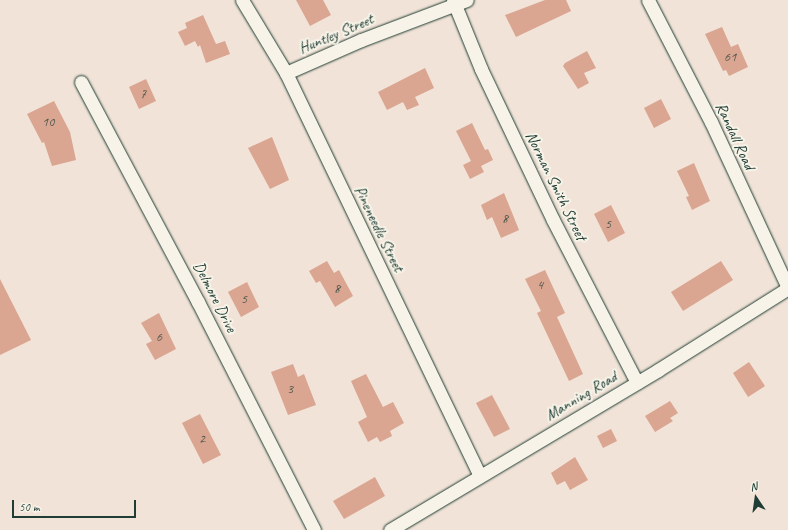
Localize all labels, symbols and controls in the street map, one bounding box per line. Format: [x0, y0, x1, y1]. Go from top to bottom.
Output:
street label: Huntley Street [296, 10, 376, 58]
house number: 61 [724, 49, 736, 65]
house number: 7 [140, 86, 146, 102]
street label: Randall Road [711, 100, 759, 172]
house number: 10 [42, 114, 54, 130]
street label: Norman Smith Street [521, 128, 591, 244]
street label: Pineneedle Street [350, 183, 408, 275]
house number: 8 [502, 211, 508, 227]
house number: 5 [605, 216, 611, 232]
street label: Delmore Drive [189, 259, 241, 335]
house number: 4 [537, 277, 543, 293]
house number: 8 [334, 281, 340, 297]
house number: 5 [241, 291, 247, 307]
house number: 6 [156, 329, 162, 345]
street label: Manning Road [542, 367, 620, 425]
house number: 3 [287, 381, 293, 397]
house number: 2 [199, 431, 205, 447]
north arrow [736, 478, 776, 518]
text: N [748, 479, 758, 494]
scale bar [14, 492, 138, 518]
text: 50 m [19, 499, 39, 515]

